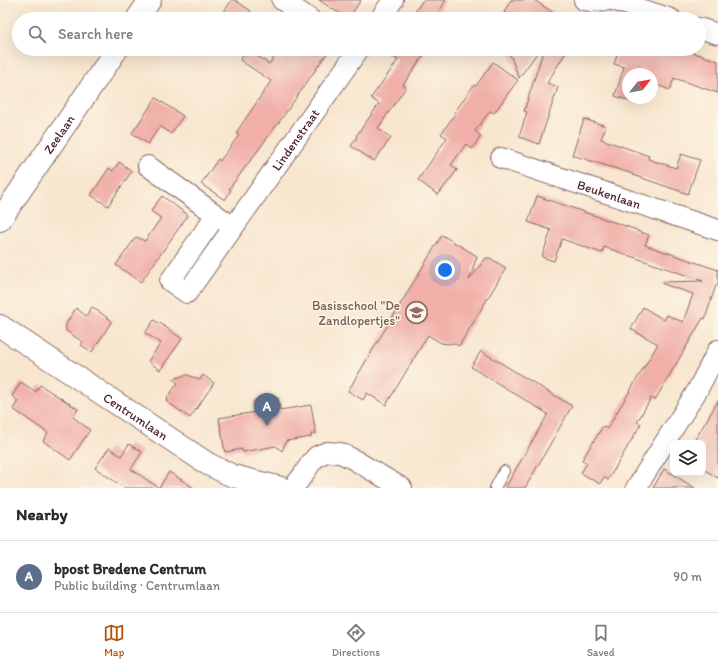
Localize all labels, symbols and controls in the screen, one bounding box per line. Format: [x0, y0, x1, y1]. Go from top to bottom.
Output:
search box [12, 12, 706, 56]
icon: search [26, 23, 48, 45]
text: Search here [58, 25, 133, 43]
north arrow [622, 68, 658, 104]
street label: Lindenstraat [268, 106, 322, 173]
street label: Zeelaan [40, 112, 77, 157]
street label: Beukenlaan [576, 176, 643, 212]
your location [435, 260, 455, 280]
place label: Basisschool "De Zandlopertjes" [312, 298, 400, 328]
school or university icon: Basisschool "De Zandlopertjes" [403, 299, 429, 325]
street label: Centrumlaan [101, 389, 172, 443]
pin: A [254, 393, 280, 426]
map controls [670, 440, 706, 476]
button: layers [670, 440, 706, 476]
text: Nearby [16, 504, 68, 524]
text: bpost Bredene Centrum [54, 560, 206, 578]
text: A [25, 569, 33, 584]
text: 90 m [673, 569, 702, 584]
text: Public building · Centrumlaan [54, 578, 220, 593]
tab: Map [103, 622, 125, 659]
tab: Directions [332, 622, 380, 659]
tab: Saved [587, 622, 615, 659]

